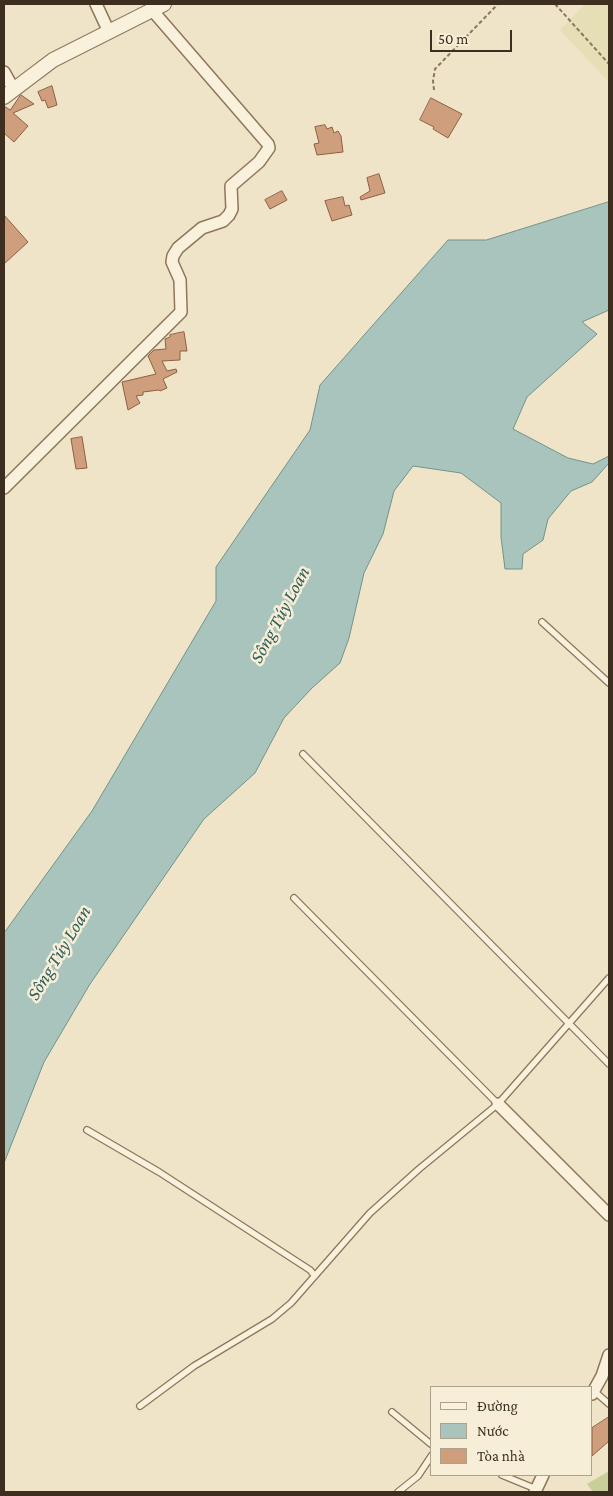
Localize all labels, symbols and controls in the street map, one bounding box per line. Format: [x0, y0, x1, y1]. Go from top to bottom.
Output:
scale bar [433, 20, 516, 52]
text: 50 m [438, 31, 468, 47]
water label: Sông Túy Loan [245, 563, 315, 667]
water label: Sông Túy Loan [22, 902, 96, 1004]
legend [430, 1386, 593, 1476]
text: Đường [477, 1398, 518, 1414]
text: Nước [477, 1423, 508, 1439]
text: Tòa nhà [477, 1448, 525, 1464]

